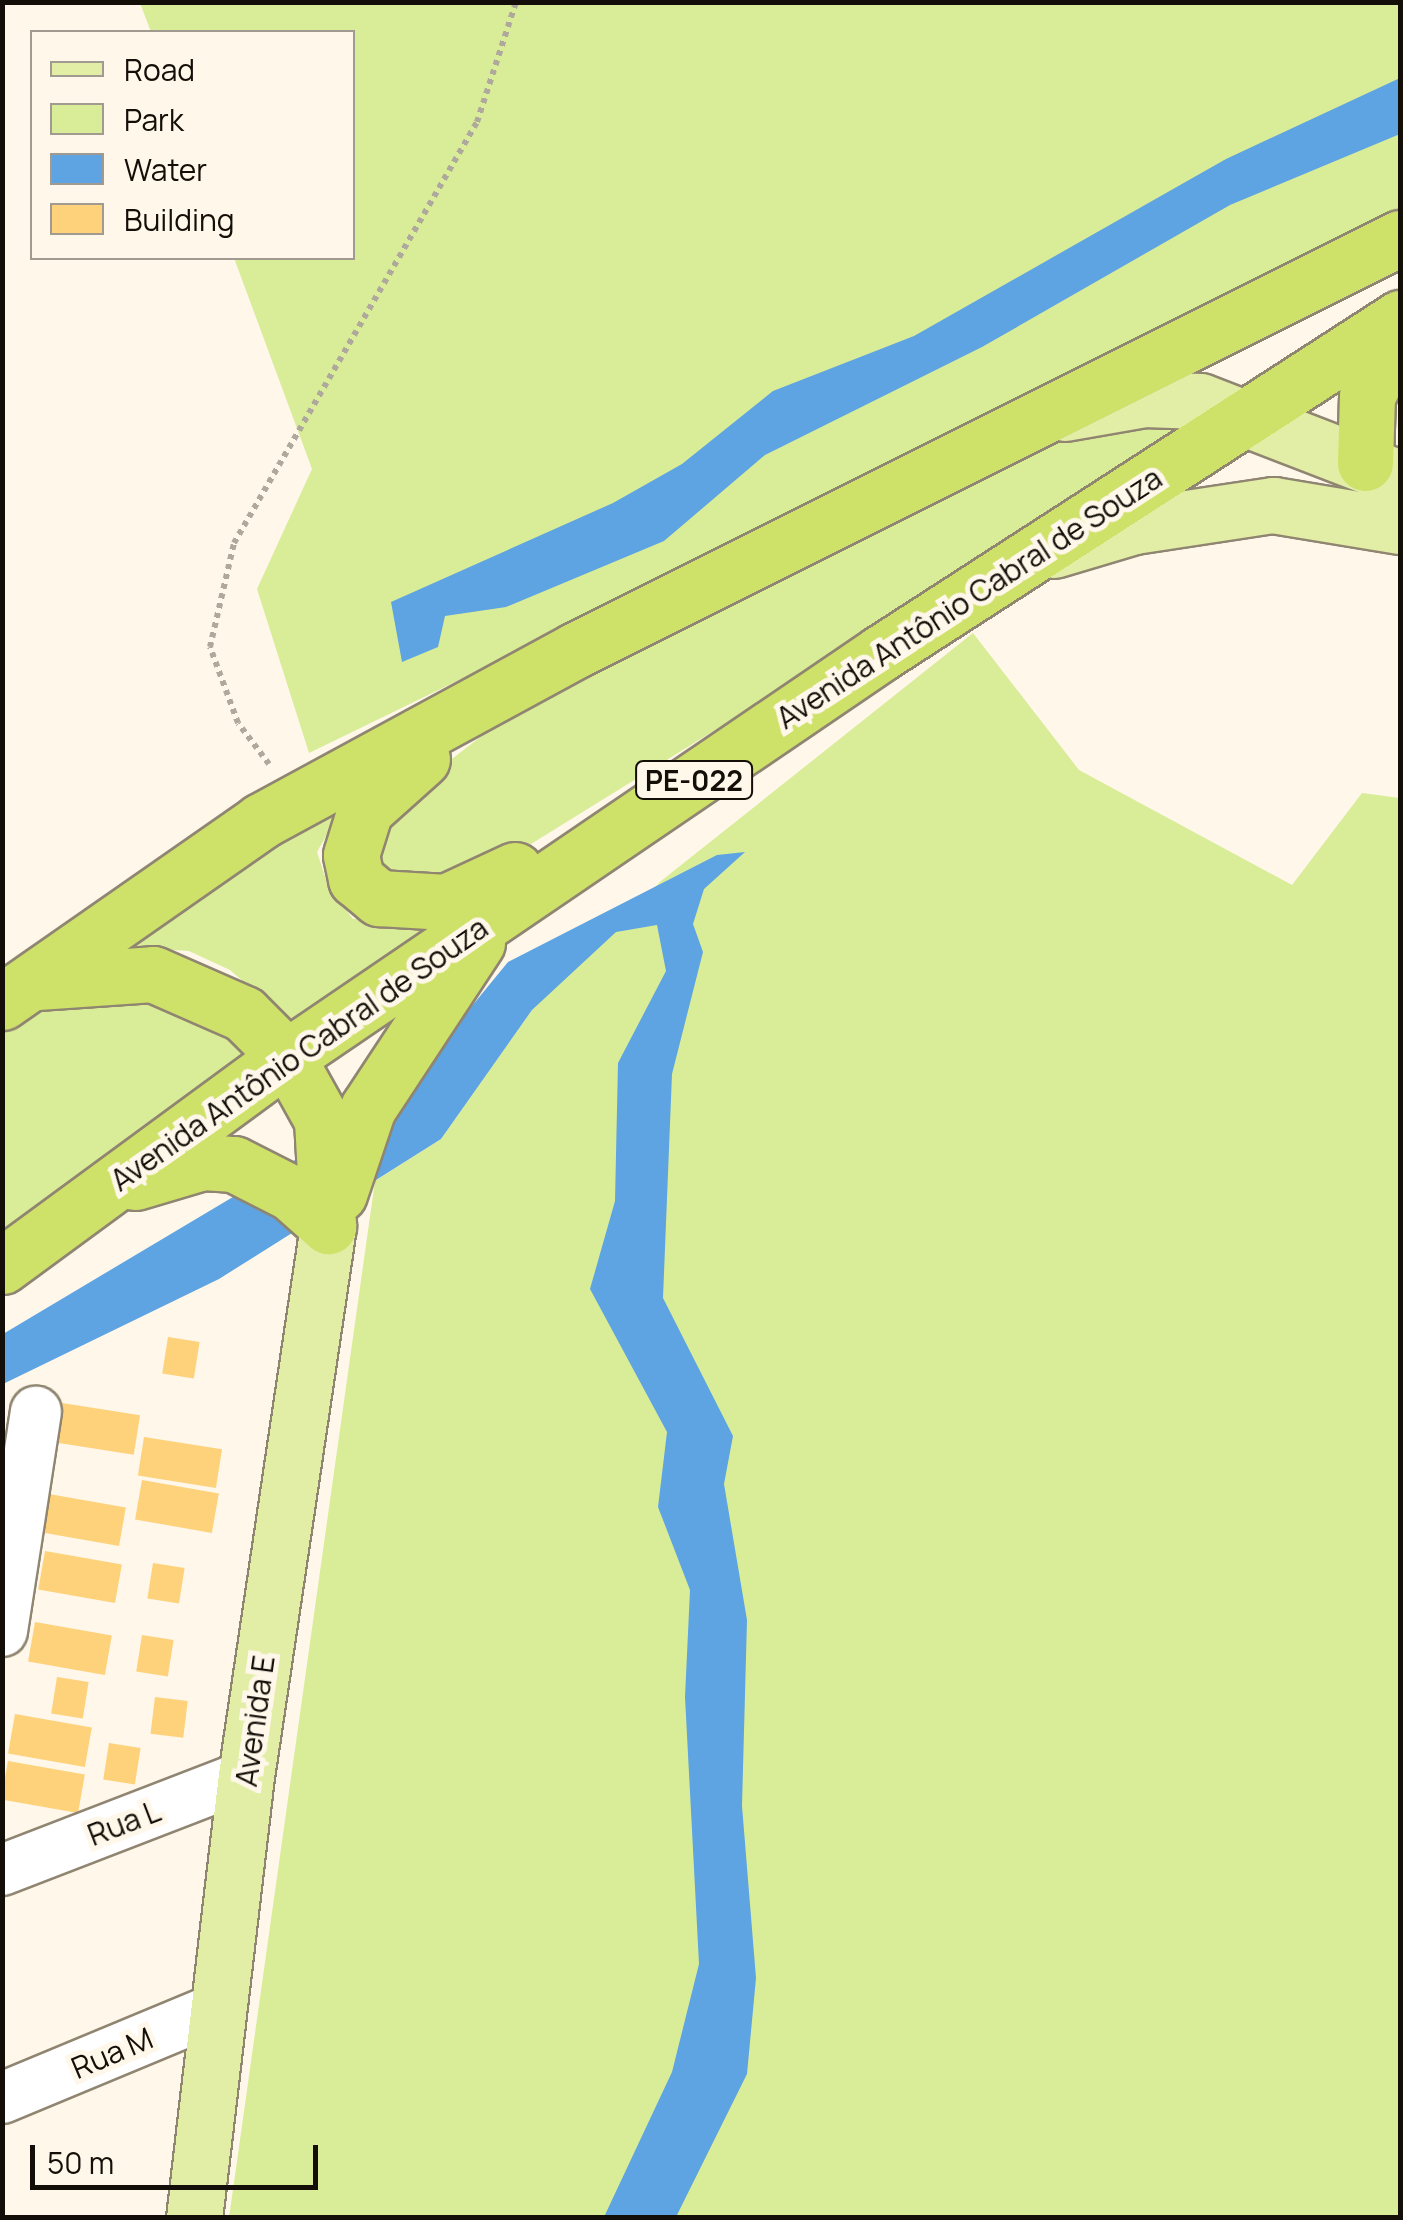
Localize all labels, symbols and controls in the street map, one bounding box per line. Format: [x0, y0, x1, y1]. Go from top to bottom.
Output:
legend [30, 30, 355, 260]
text: Road [124, 49, 195, 90]
text: Park [124, 99, 184, 140]
text: Water [124, 149, 207, 190]
text: Building [124, 199, 235, 240]
street label: Avenida Antônio Cabral de Souza [770, 460, 1168, 736]
road number: PE-022 [634, 757, 754, 803]
street label: Avenida Antônio Cabral de Souza [103, 910, 495, 1198]
street label: Avenida E [228, 1653, 282, 1789]
street label: Rua L [83, 1793, 165, 1853]
street label: Rua M [66, 2020, 158, 2086]
scale bar [35, 2125, 322, 2187]
text: 50 m [47, 2142, 114, 2183]

